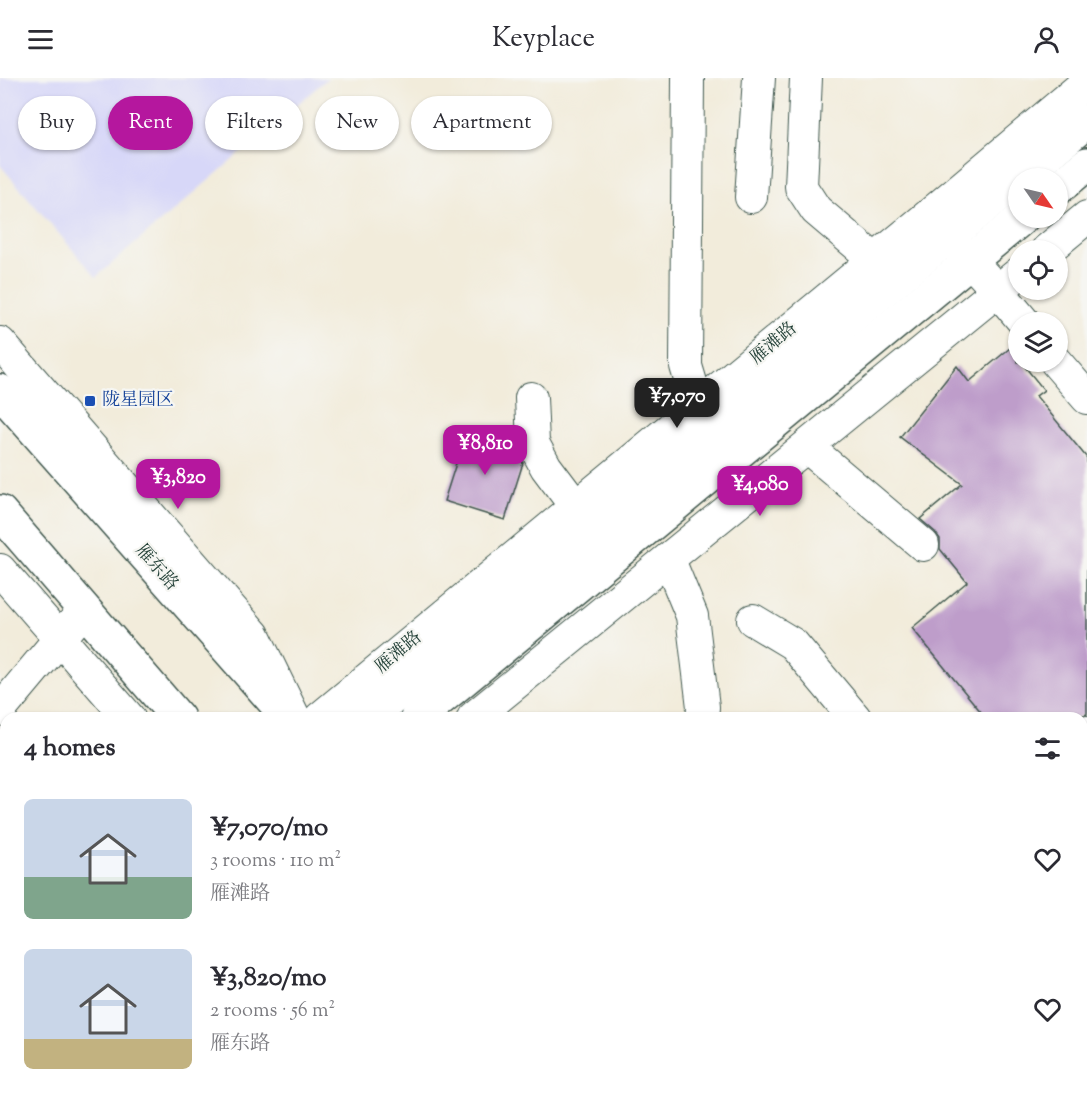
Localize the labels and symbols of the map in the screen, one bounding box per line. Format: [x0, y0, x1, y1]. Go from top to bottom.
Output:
north arrow [1008, 168, 1068, 228]
street label: 雁滩路 [745, 317, 803, 371]
pin: ¥7,070 [628, 378, 726, 429]
place label: 陇星园区 [102, 388, 174, 414]
marker: 陇星园区 [83, 394, 97, 408]
pin: ¥8,810 [436, 425, 534, 476]
pin: ¥3,820 [129, 459, 227, 510]
pin: ¥4,080 [711, 466, 809, 517]
street label: 雁东路 [128, 539, 184, 597]
street label: 雁滩路 [370, 626, 428, 680]

